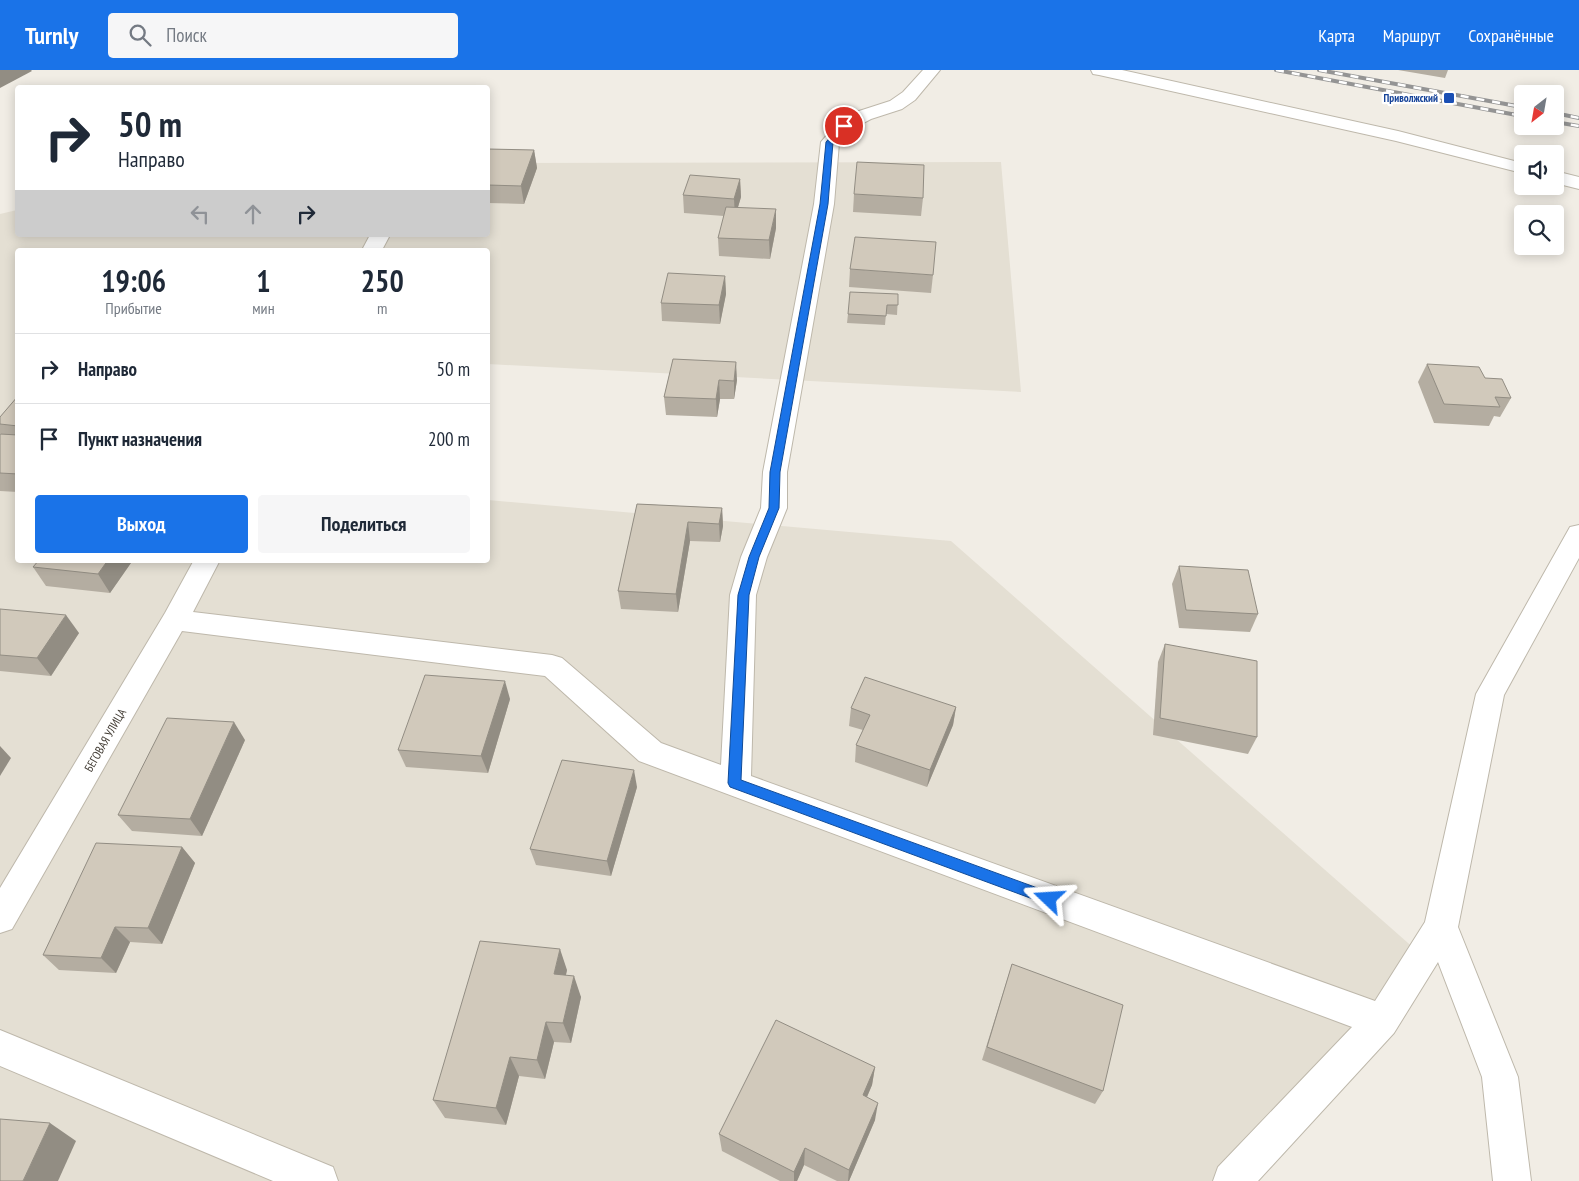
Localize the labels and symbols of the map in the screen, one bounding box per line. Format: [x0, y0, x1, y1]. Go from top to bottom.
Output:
north arrow [1514, 85, 1564, 135]
place label: Приволжский [1384, 91, 1438, 105]
marker: Приволжский [1442, 91, 1456, 105]
pin [823, 105, 865, 147]
street label: БЕГОВАЯ УЛИЦА [81, 705, 129, 774]
position arrow [1022, 872, 1074, 924]

